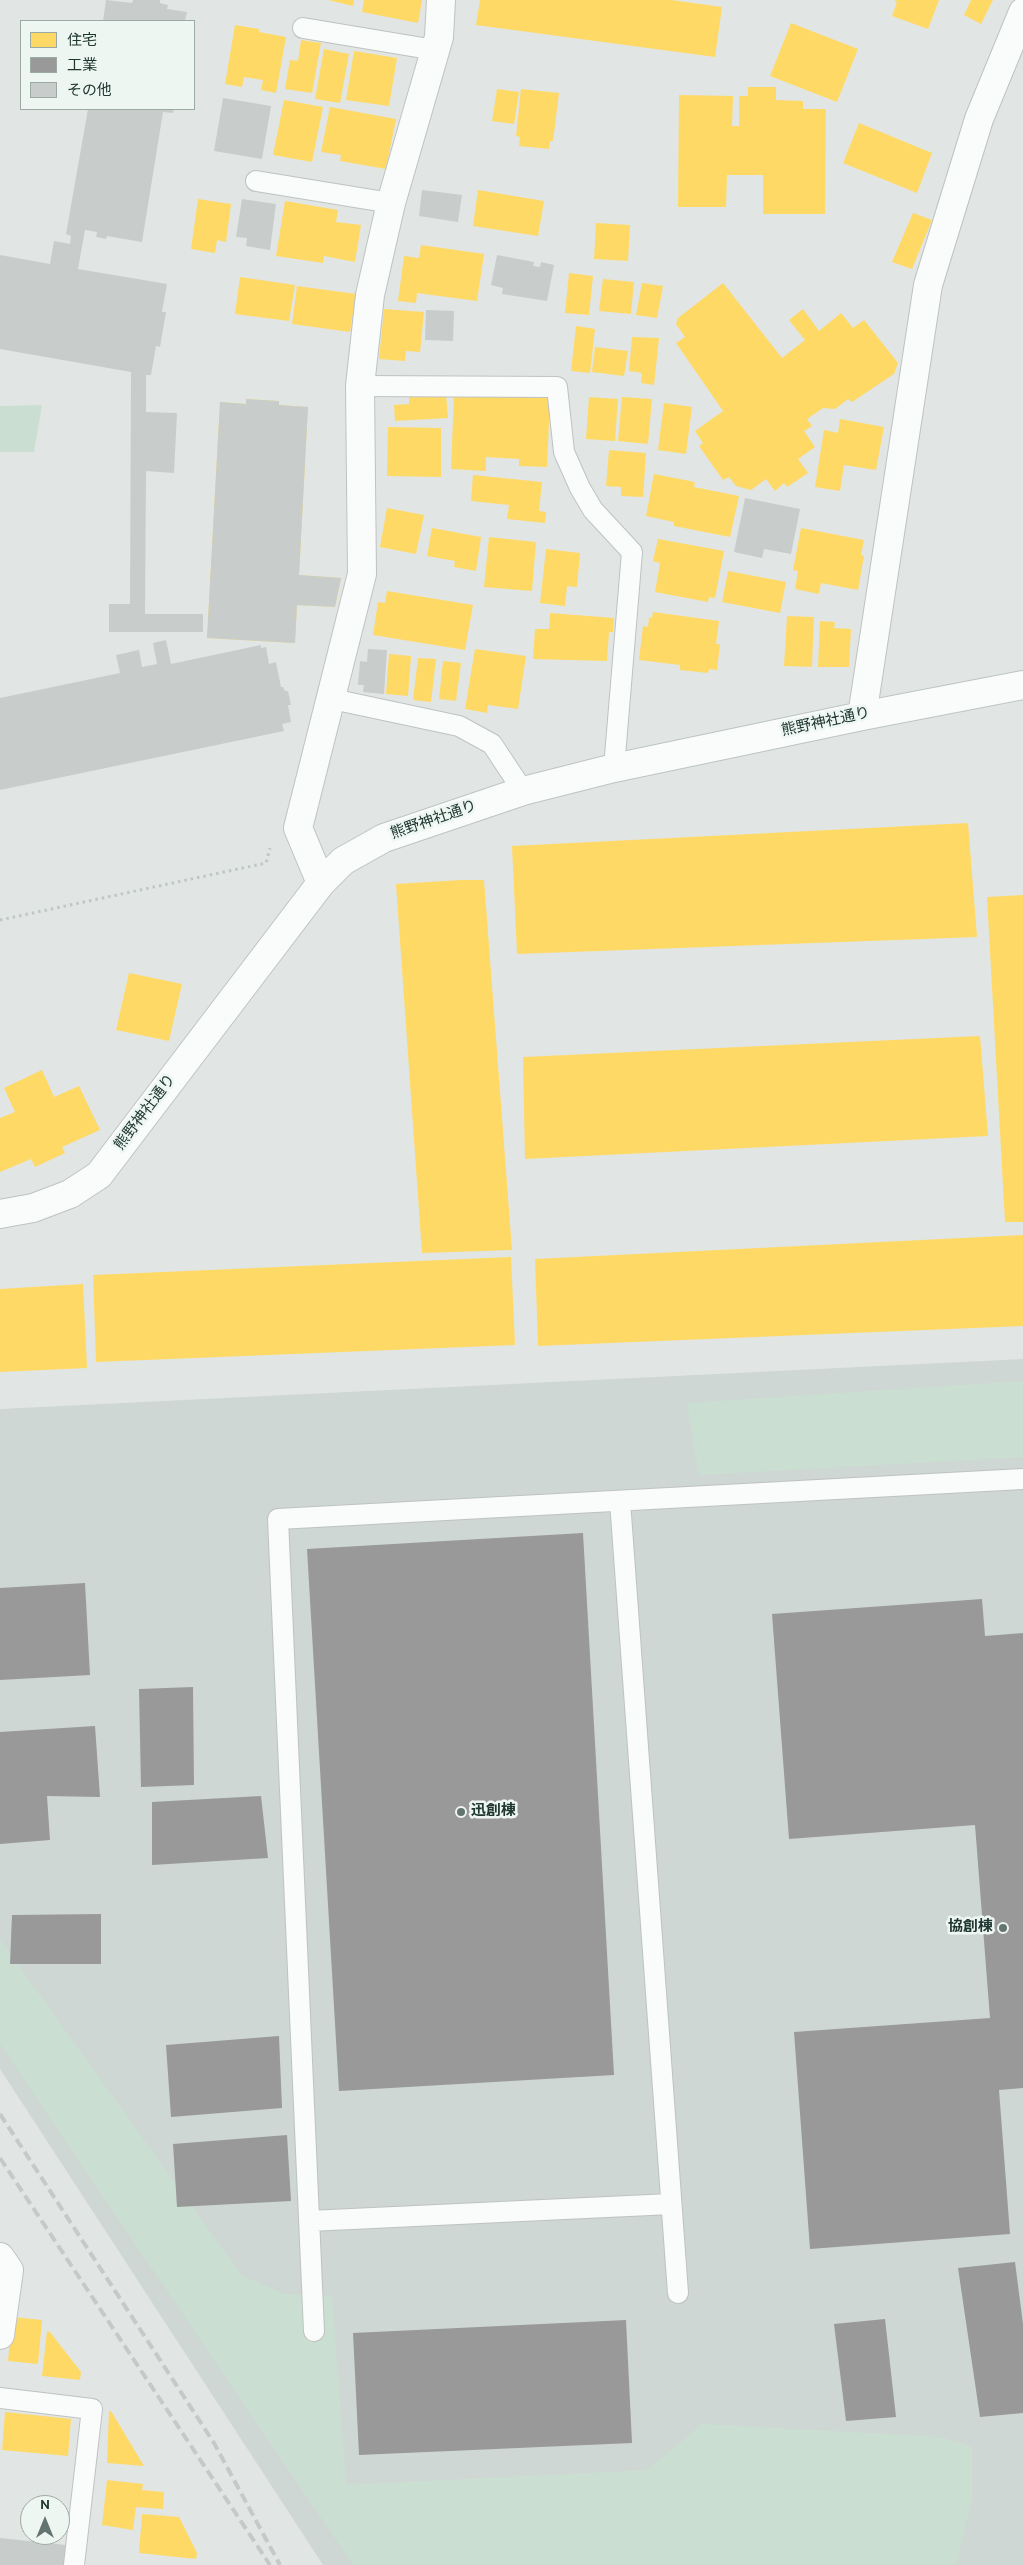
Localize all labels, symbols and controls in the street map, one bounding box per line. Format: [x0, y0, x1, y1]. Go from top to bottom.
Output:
legend [20, 20, 195, 110]
text: 住宅 [67, 32, 97, 51]
text: 工業 [67, 57, 97, 76]
text: その他 [67, 82, 112, 101]
street label: 熊野神社通り [780, 705, 872, 741]
street label: 熊野神社通り [389, 798, 479, 844]
street label: 熊野神社通り [112, 1072, 180, 1154]
place label: 迅創棟 [471, 1803, 516, 1821]
marker: 迅創棟 [455, 1806, 467, 1818]
place label: 協創棟 [948, 1919, 993, 1937]
marker: 協創棟 [997, 1922, 1009, 1934]
north arrow [20, 2495, 70, 2545]
text: N [40, 2497, 50, 2514]

